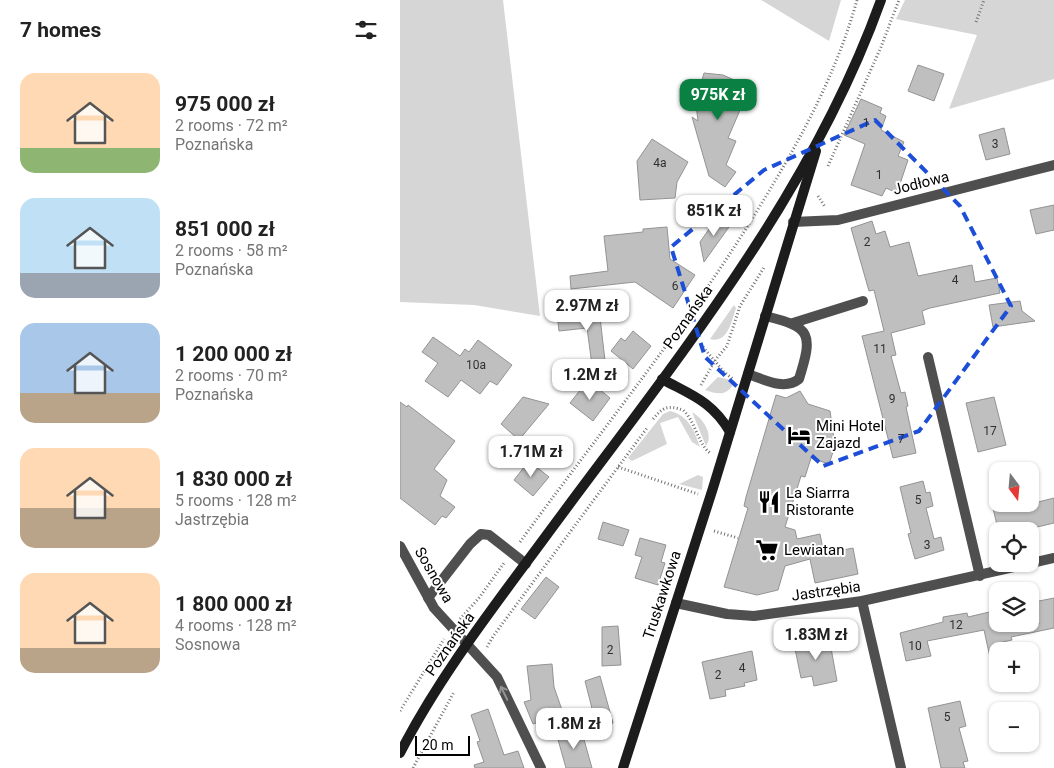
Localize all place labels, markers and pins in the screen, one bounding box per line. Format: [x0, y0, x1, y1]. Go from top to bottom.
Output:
pin: 975K zł [672, 78, 764, 121]
pin: 851K zł [668, 194, 760, 237]
pin: 2.97M zł [535, 290, 639, 332]
pin: 1.2M zł [544, 358, 636, 401]
place label: Mini Hotel Zajazd [816, 417, 884, 452]
hotel icon: Mini Hotel Zajazd [786, 422, 812, 448]
pin: 1.71M zł [479, 436, 583, 478]
place label: La Siarrra Ristorante [786, 484, 854, 519]
restaurant icon: La Siarrra Ristorante [756, 489, 782, 515]
supermarket icon: Lewiatan [754, 537, 780, 563]
place label: Lewiatan [784, 541, 844, 559]
pin: 1.83M zł [764, 618, 868, 661]
pin: 1.8M zł [528, 708, 620, 750]

